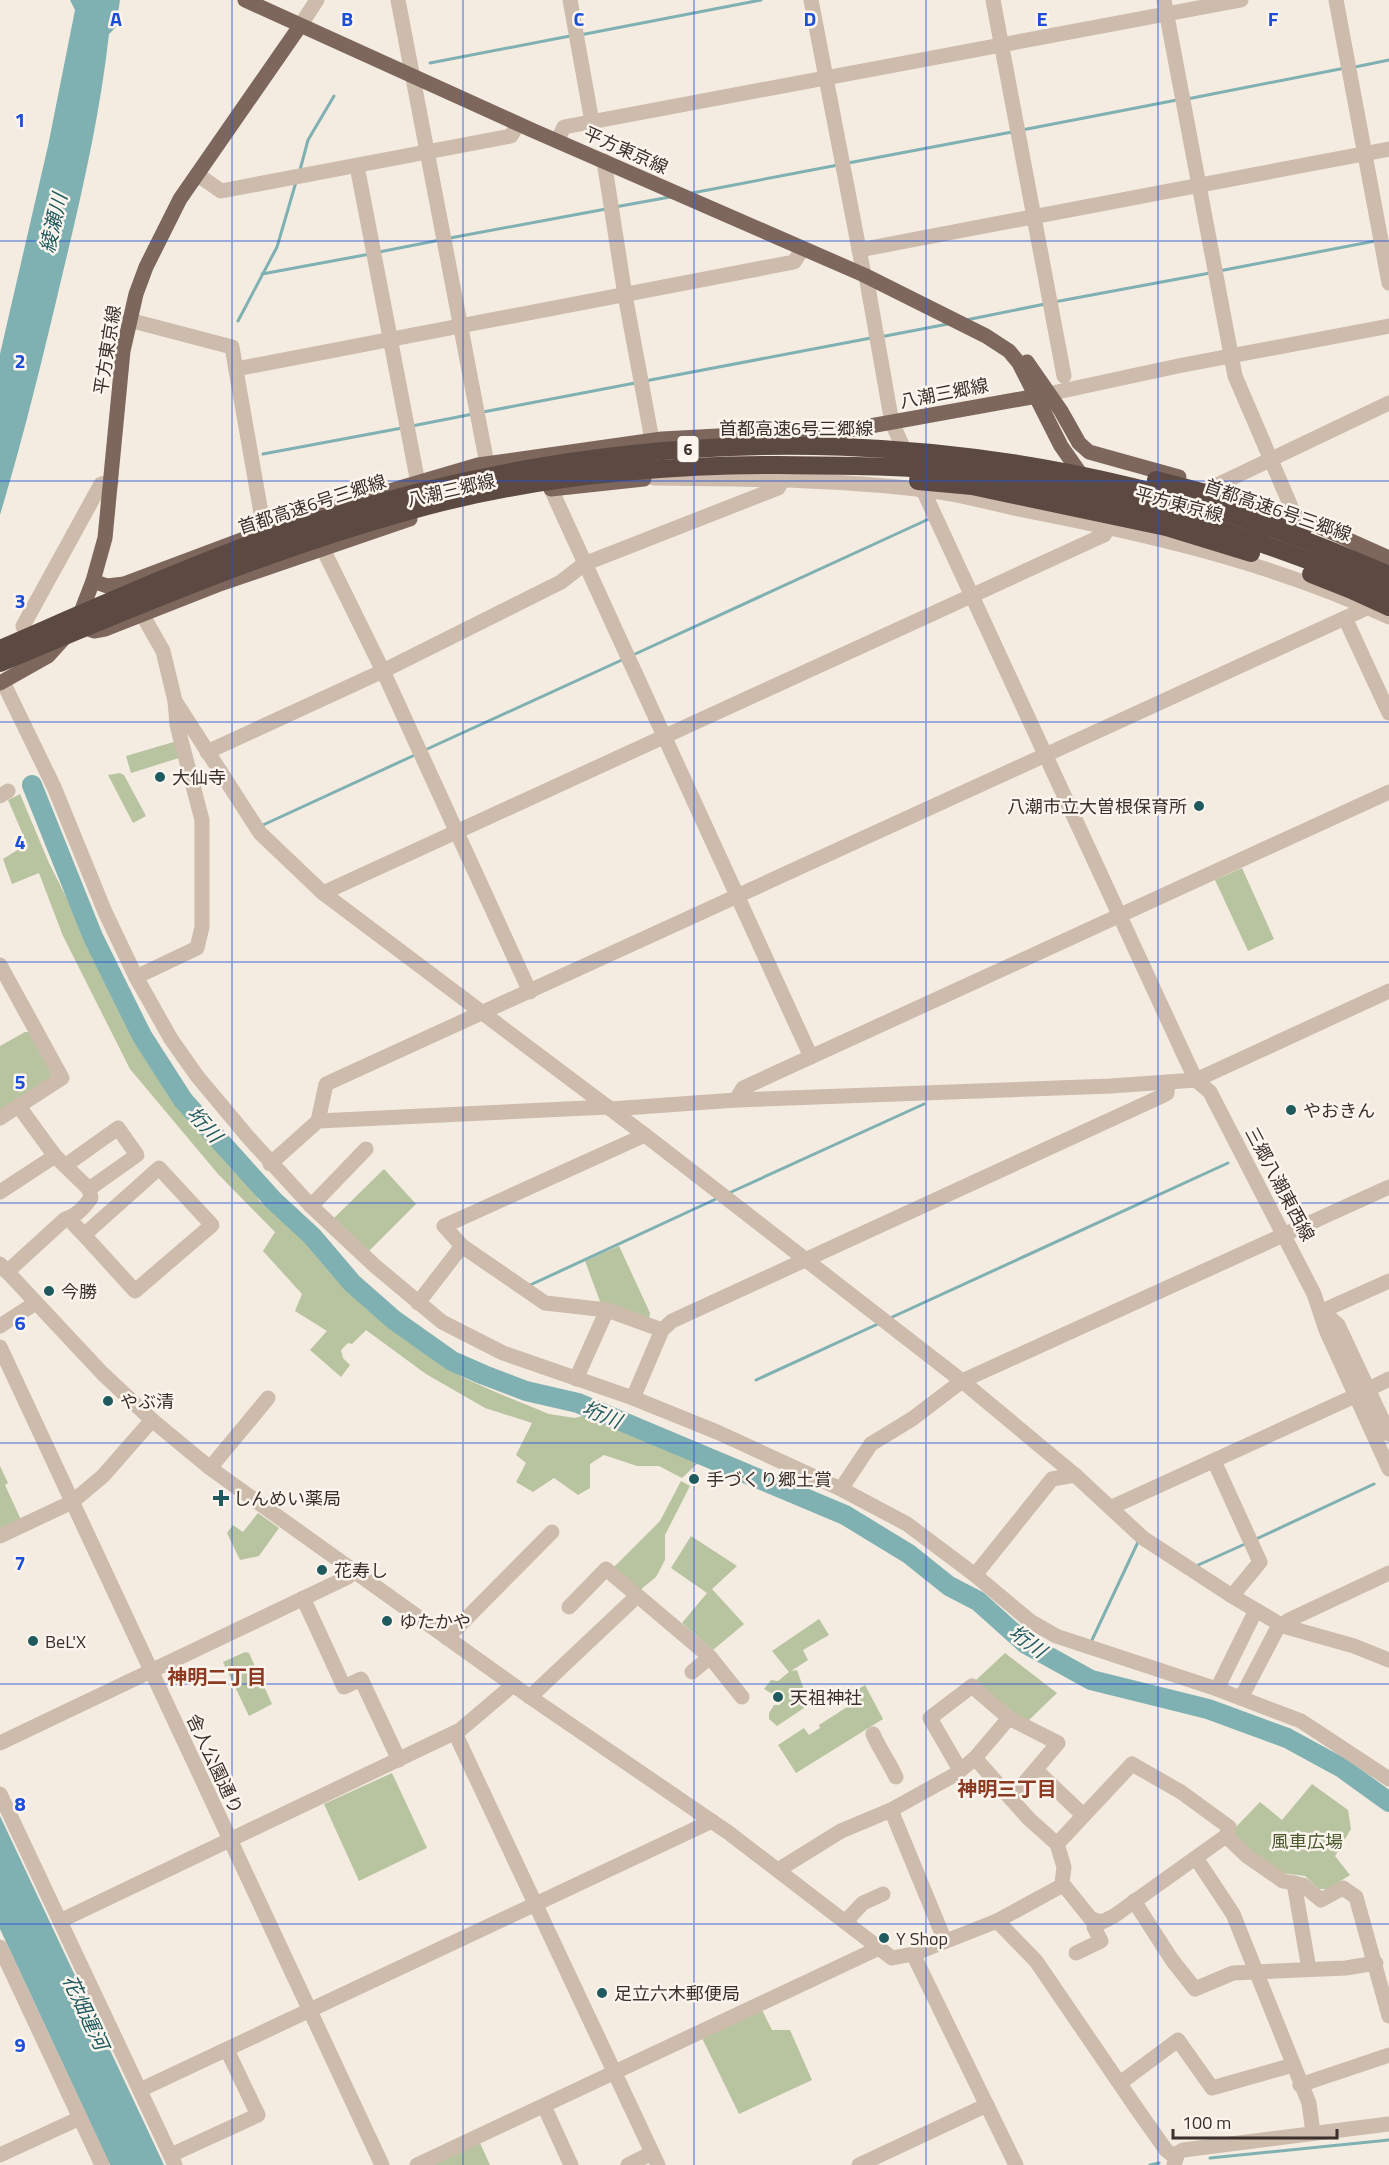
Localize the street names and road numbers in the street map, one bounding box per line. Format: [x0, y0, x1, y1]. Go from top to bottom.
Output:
street label: 平方東京線 [579, 119, 673, 181]
street label: 平方東京線 [87, 303, 127, 397]
street label: 八潮三郷線 [897, 371, 991, 415]
street label: 首都高速6号三郷線 [719, 415, 873, 442]
road number: 6 [678, 436, 698, 462]
street label: 首都高速6号三郷線 [235, 467, 389, 541]
street label: 八潮三郷線 [404, 467, 498, 513]
street label: 首都高速6号三郷線 [1201, 472, 1355, 548]
street label: 平方東京線 [1132, 479, 1226, 529]
street label: 三郷八潮東西線 [1239, 1122, 1321, 1246]
street label: 舎人公園通り [180, 1709, 250, 1819]

